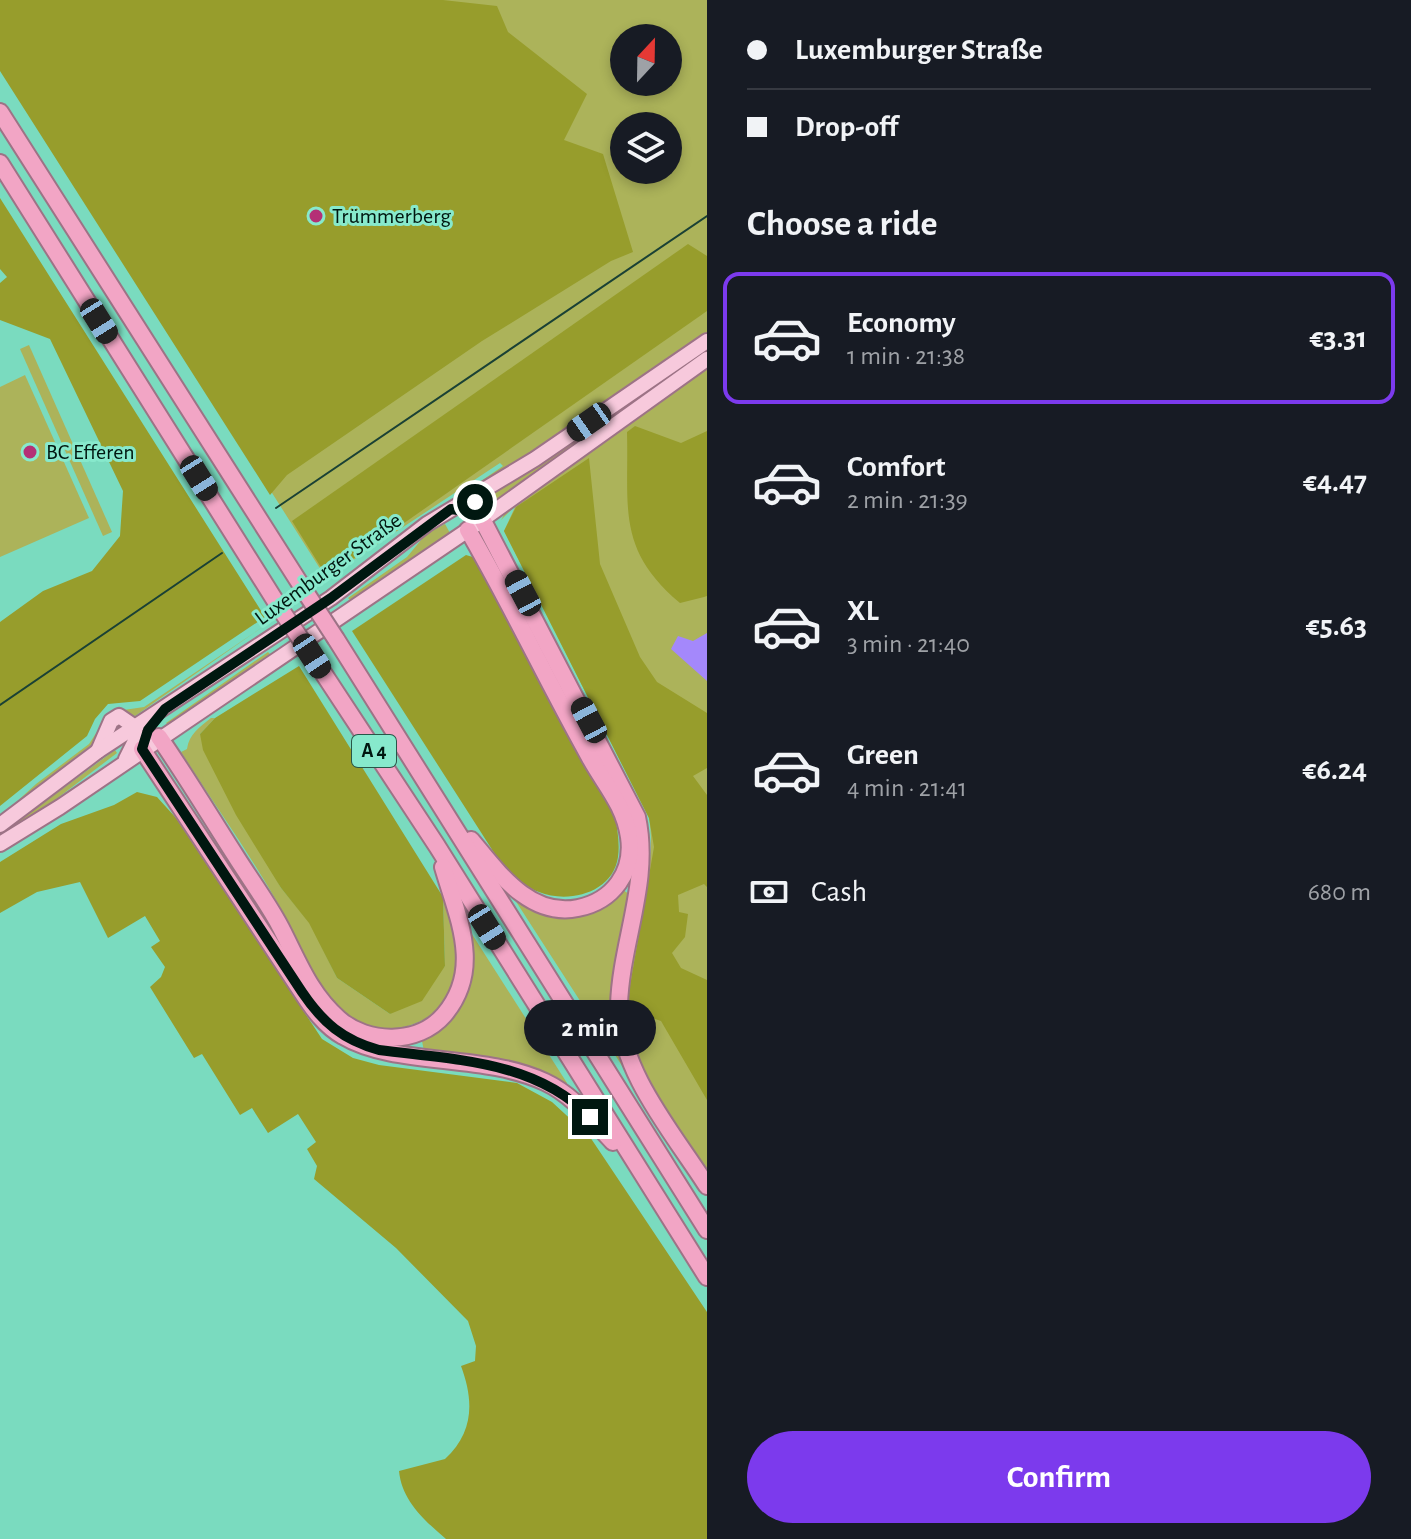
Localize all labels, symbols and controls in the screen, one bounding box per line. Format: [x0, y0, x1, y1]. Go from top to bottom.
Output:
north arrow [610, 24, 682, 96]
map controls [610, 24, 682, 184]
text: Luxemburger Straße [795, 35, 1043, 65]
button: layers [610, 112, 682, 184]
text: Drop-off [795, 112, 898, 142]
place label: Trümmerberg [332, 205, 451, 227]
text: Choose a ride [747, 206, 937, 242]
marker: Trümmerberg [307, 207, 325, 225]
car [76, 294, 122, 348]
icon: car [751, 302, 823, 374]
text: Economy [847, 308, 956, 338]
text: €3.31 [1309, 323, 1367, 353]
text: 1 min · 21:38 [847, 343, 965, 369]
car [562, 398, 616, 446]
place label: BC Efferen [46, 441, 135, 463]
marker: BC Efferen [21, 443, 39, 461]
icon: car [751, 446, 823, 518]
car [176, 451, 222, 505]
text: Comfort [847, 452, 946, 482]
text: €4.47 [1303, 467, 1367, 497]
route start [457, 484, 493, 520]
text: 2 min · 21:39 [847, 487, 968, 513]
street label: Luxemburger Straße [251, 509, 405, 629]
car [501, 566, 545, 620]
icon: car [751, 590, 823, 662]
text: XL [847, 596, 879, 626]
text: €5.63 [1306, 611, 1367, 641]
car [289, 629, 335, 683]
text: 3 min · 21:40 [847, 631, 970, 657]
car [567, 693, 611, 747]
icon: car [751, 734, 823, 806]
road number: A 4 [352, 735, 396, 767]
text: Green [847, 740, 919, 770]
text: €6.24 [1302, 755, 1367, 785]
text: 4 min · 21:41 [847, 775, 967, 801]
icon: cash [747, 870, 791, 914]
text: Cash [811, 877, 867, 907]
text: 680 m [1308, 879, 1371, 905]
car [464, 900, 510, 954]
callout: 2 min [524, 1001, 656, 1057]
text: 2 min [561, 1015, 619, 1041]
route end [572, 1099, 608, 1135]
button: Confirm [747, 1431, 1371, 1523]

